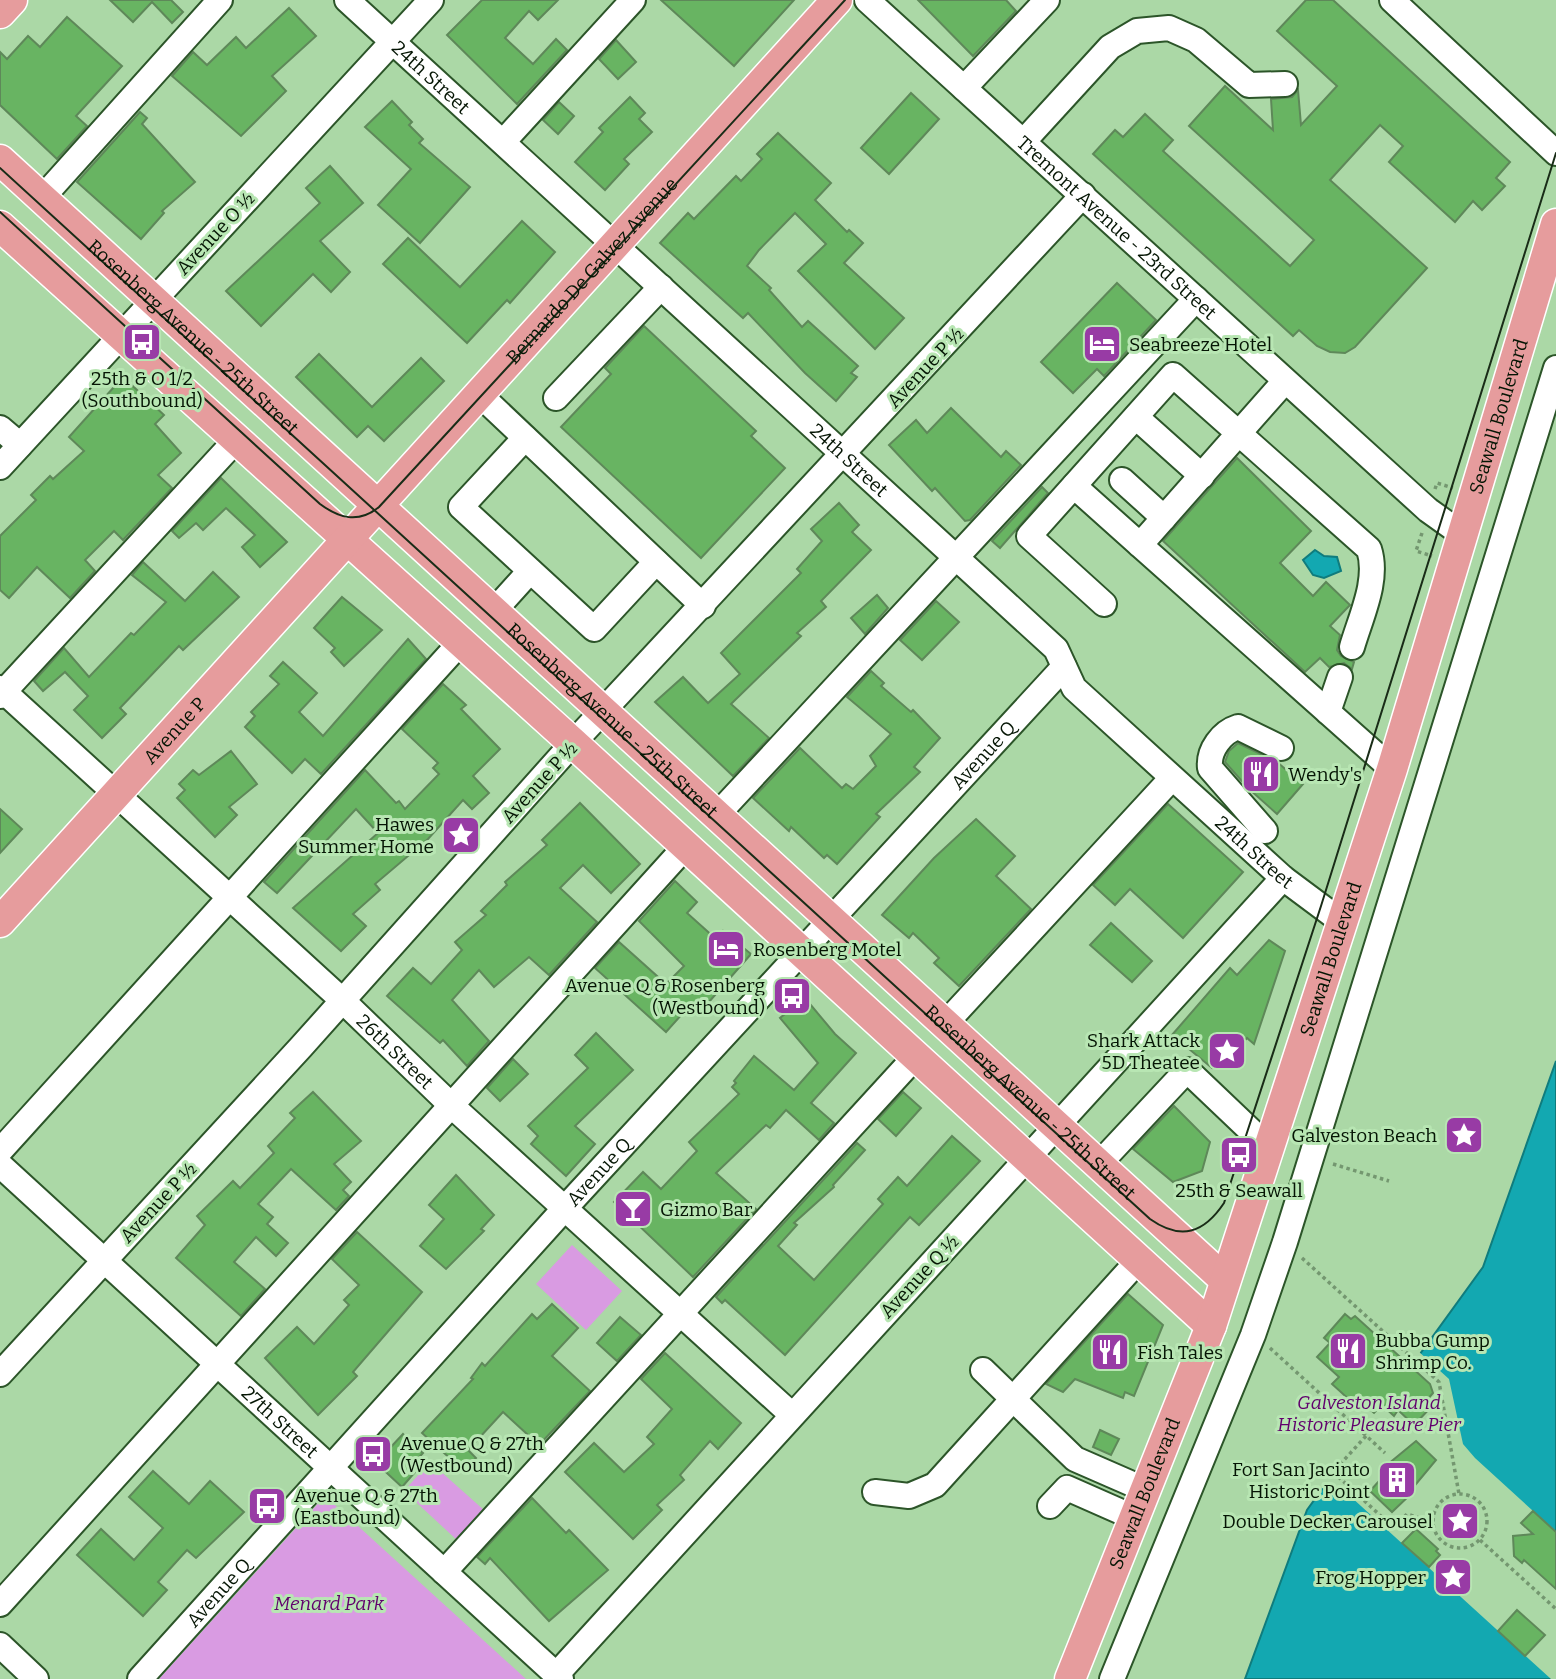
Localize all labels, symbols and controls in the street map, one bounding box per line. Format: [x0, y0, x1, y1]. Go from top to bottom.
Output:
street label: 24th Street [387, 36, 475, 119]
street label: Tremont Avenue - 23rd Street [1012, 131, 1221, 324]
street label: Bernardo De Galvez Avenue [501, 173, 682, 369]
street label: Avenue O ½ [171, 187, 260, 280]
street label: Rosenberg Avenue - 25th Street [83, 235, 304, 440]
bus stop icon: 25th & O 1/2 (Southbound) [121, 321, 163, 363]
street label: Avenue P ½ [882, 322, 969, 412]
hotel icon: Seabreeze Hotel [1081, 323, 1123, 365]
place label: Seabreeze Hotel [1129, 333, 1272, 356]
street label: Seawall Boulevard [1464, 336, 1533, 497]
place label: 25th & O 1/2 (Southbound) [81, 367, 203, 412]
street label: 24th Street [805, 419, 893, 502]
street label: Rosenberg Avenue - 25th Street [502, 618, 723, 823]
street label: Avenue P [138, 692, 211, 769]
street label: Avenue Q [946, 715, 1022, 794]
street label: Avenue P ½ [497, 737, 582, 828]
restaurant icon: Wendy's [1240, 753, 1282, 795]
place label: Wendy's [1288, 763, 1362, 786]
street label: 24th Street [1210, 811, 1298, 894]
place label: Hawes Summer Home [298, 813, 434, 858]
place icon: Hawes Summer Home [440, 814, 482, 856]
street label: Seawall Boulevard [1295, 879, 1367, 1039]
hotel icon: Rosenberg Motel [705, 928, 747, 970]
place label: Rosenberg Motel [753, 938, 901, 961]
place label: Avenue Q & Rosenberg (Westbound) [565, 974, 765, 1019]
bus stop icon: Avenue Q & Rosenberg (Westbound) [771, 975, 813, 1017]
street label: Rosenberg Avenue - 25th Street [920, 1000, 1140, 1205]
street label: 26th Street [352, 1010, 438, 1094]
place label: Shark Attack 5D Theatee [1087, 1029, 1200, 1074]
place icon: Shark Attack 5D Theatee [1206, 1030, 1248, 1072]
place icon: Galveston Beach [1443, 1114, 1485, 1156]
place label: Galveston Beach [1291, 1124, 1437, 1147]
street label: Avenue Q [562, 1132, 637, 1211]
bus stop icon: 25th & Seawall [1218, 1134, 1260, 1176]
street label: Avenue P ½ [115, 1157, 202, 1247]
place label: 25th & Seawall [1175, 1179, 1303, 1202]
bar icon: Gizmo Bar [612, 1188, 654, 1230]
place label: Gizmo Bar [660, 1198, 753, 1221]
street label: Avenue Q ½ [875, 1230, 964, 1323]
place label: Bubba Gump Shrimp Co. [1375, 1329, 1490, 1374]
restaurant icon: Bubba Gump Shrimp Co. [1327, 1330, 1369, 1372]
restaurant icon: Fish Tales [1089, 1331, 1131, 1373]
place label: Fish Tales [1137, 1341, 1223, 1364]
street label: 27th Street [237, 1381, 323, 1463]
park label: Galveston Island Historic Pleasure Pier [1277, 1391, 1462, 1436]
street label: Seawall Boulevard [1104, 1414, 1185, 1573]
place label: Avenue Q & 27th (Westbound) [400, 1432, 544, 1477]
bus stop icon: Avenue Q & 27th (Westbound) [352, 1433, 394, 1475]
place label: Fort San Jacinto Historic Point [1232, 1458, 1370, 1503]
building icon: Fort San Jacinto Historic Point [1376, 1459, 1418, 1501]
place label: Avenue Q & 27th (Eastbound) [294, 1484, 438, 1529]
bus stop icon: Avenue Q & 27th (Eastbound) [246, 1485, 288, 1527]
place icon: Double Decker Carousel [1439, 1500, 1481, 1542]
place label: Double Decker Carousel [1222, 1510, 1433, 1533]
street label: Avenue Q [182, 1552, 257, 1632]
place icon: Frog Hopper [1432, 1556, 1474, 1598]
place label: Frog Hopper [1315, 1566, 1427, 1589]
park label: Menard Park [274, 1592, 385, 1615]

